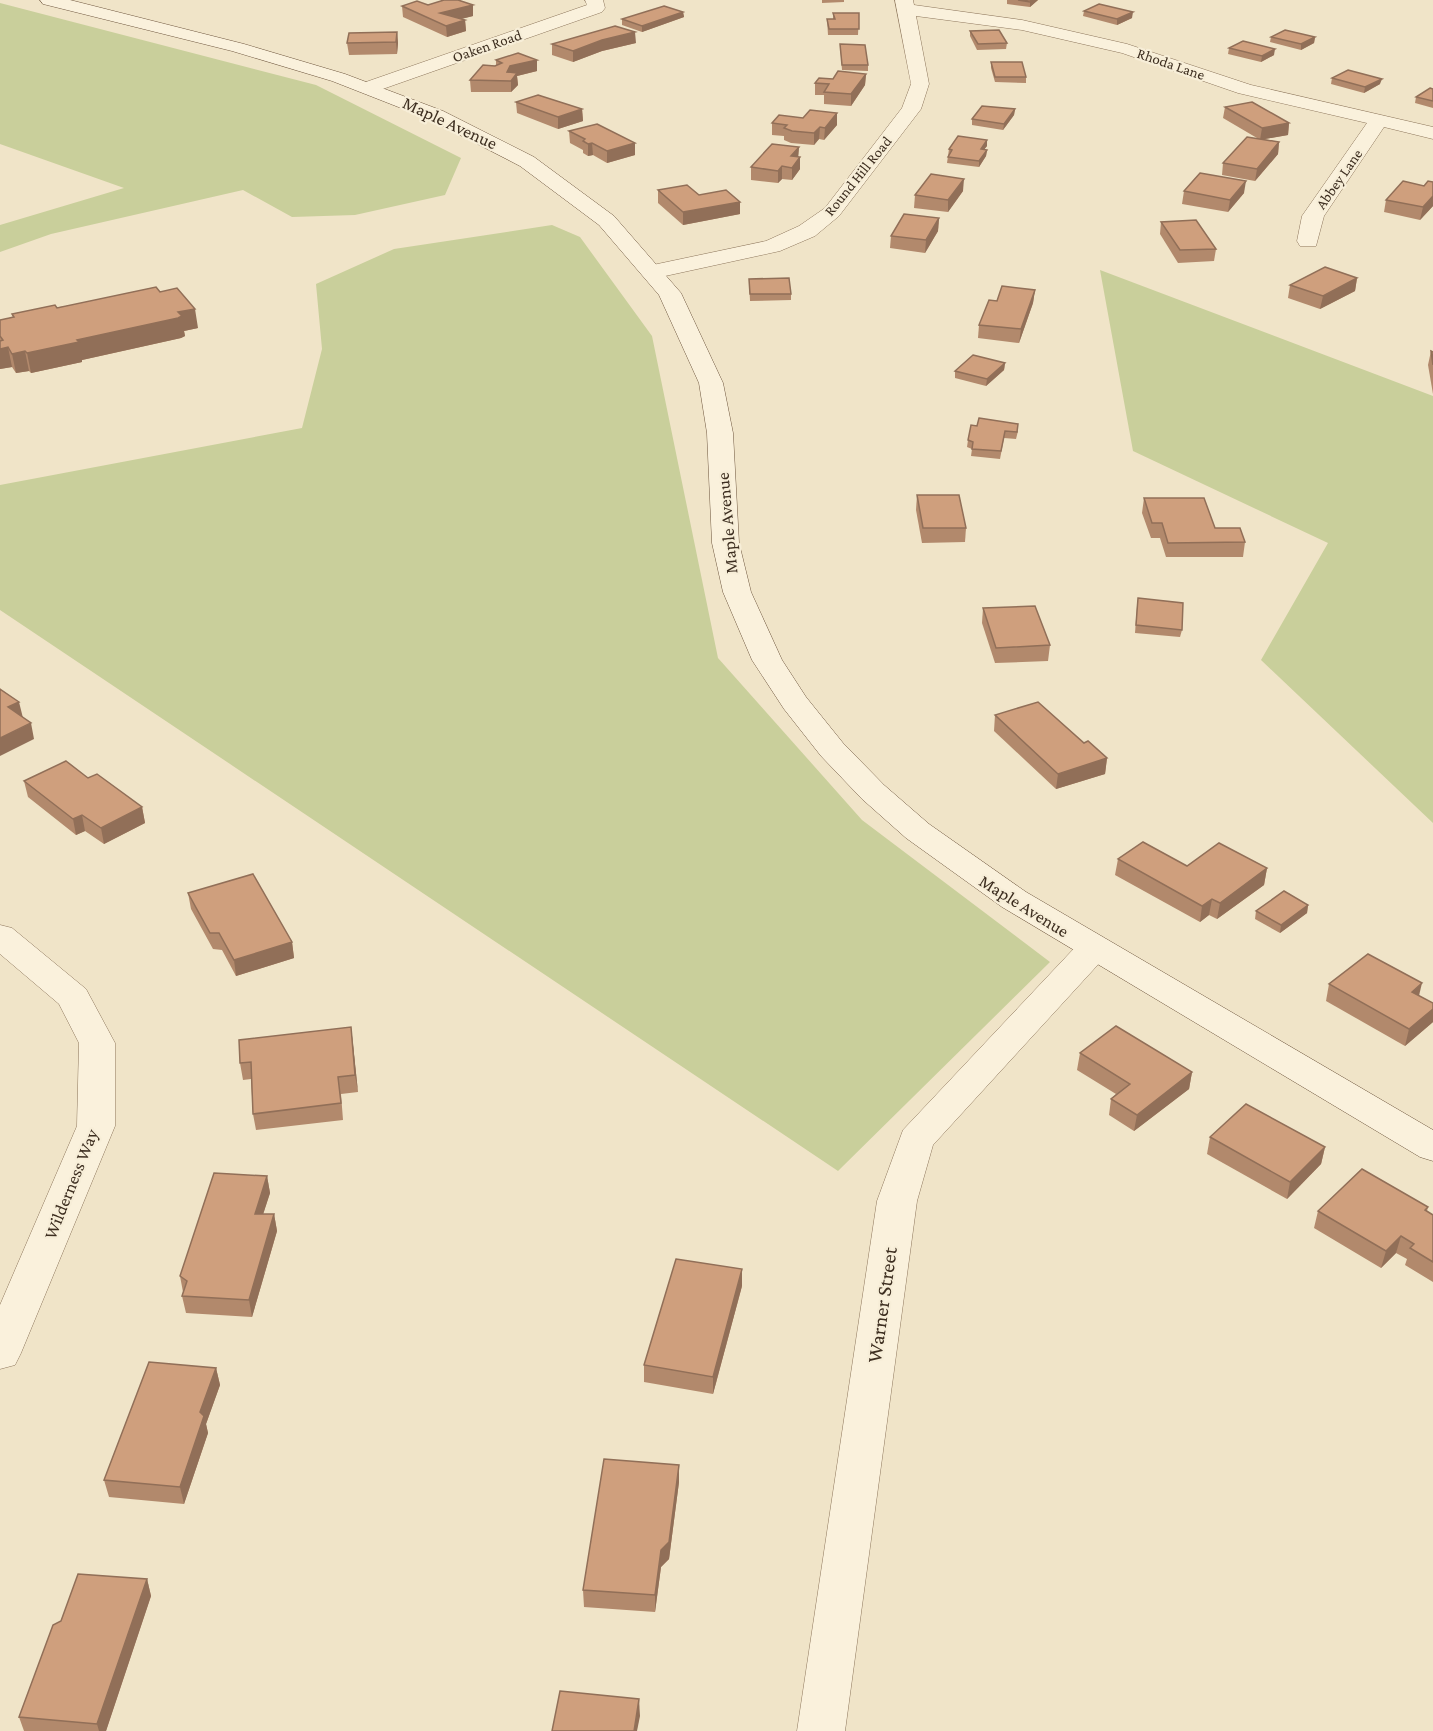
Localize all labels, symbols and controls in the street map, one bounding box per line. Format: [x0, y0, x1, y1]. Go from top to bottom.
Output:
street label: Oaken Road [450, 27, 524, 65]
street label: Rhoda Lane [1135, 45, 1207, 83]
street label: Maple Avenue [400, 92, 500, 154]
street label: Round Hill Road [821, 133, 895, 219]
street label: Abbey Lane [1313, 146, 1366, 213]
street label: Maple Avenue [713, 471, 741, 575]
street label: Maple Avenue [976, 871, 1073, 941]
street label: Wilderness Way [40, 1125, 102, 1242]
street label: Warner Street [862, 1245, 902, 1364]

